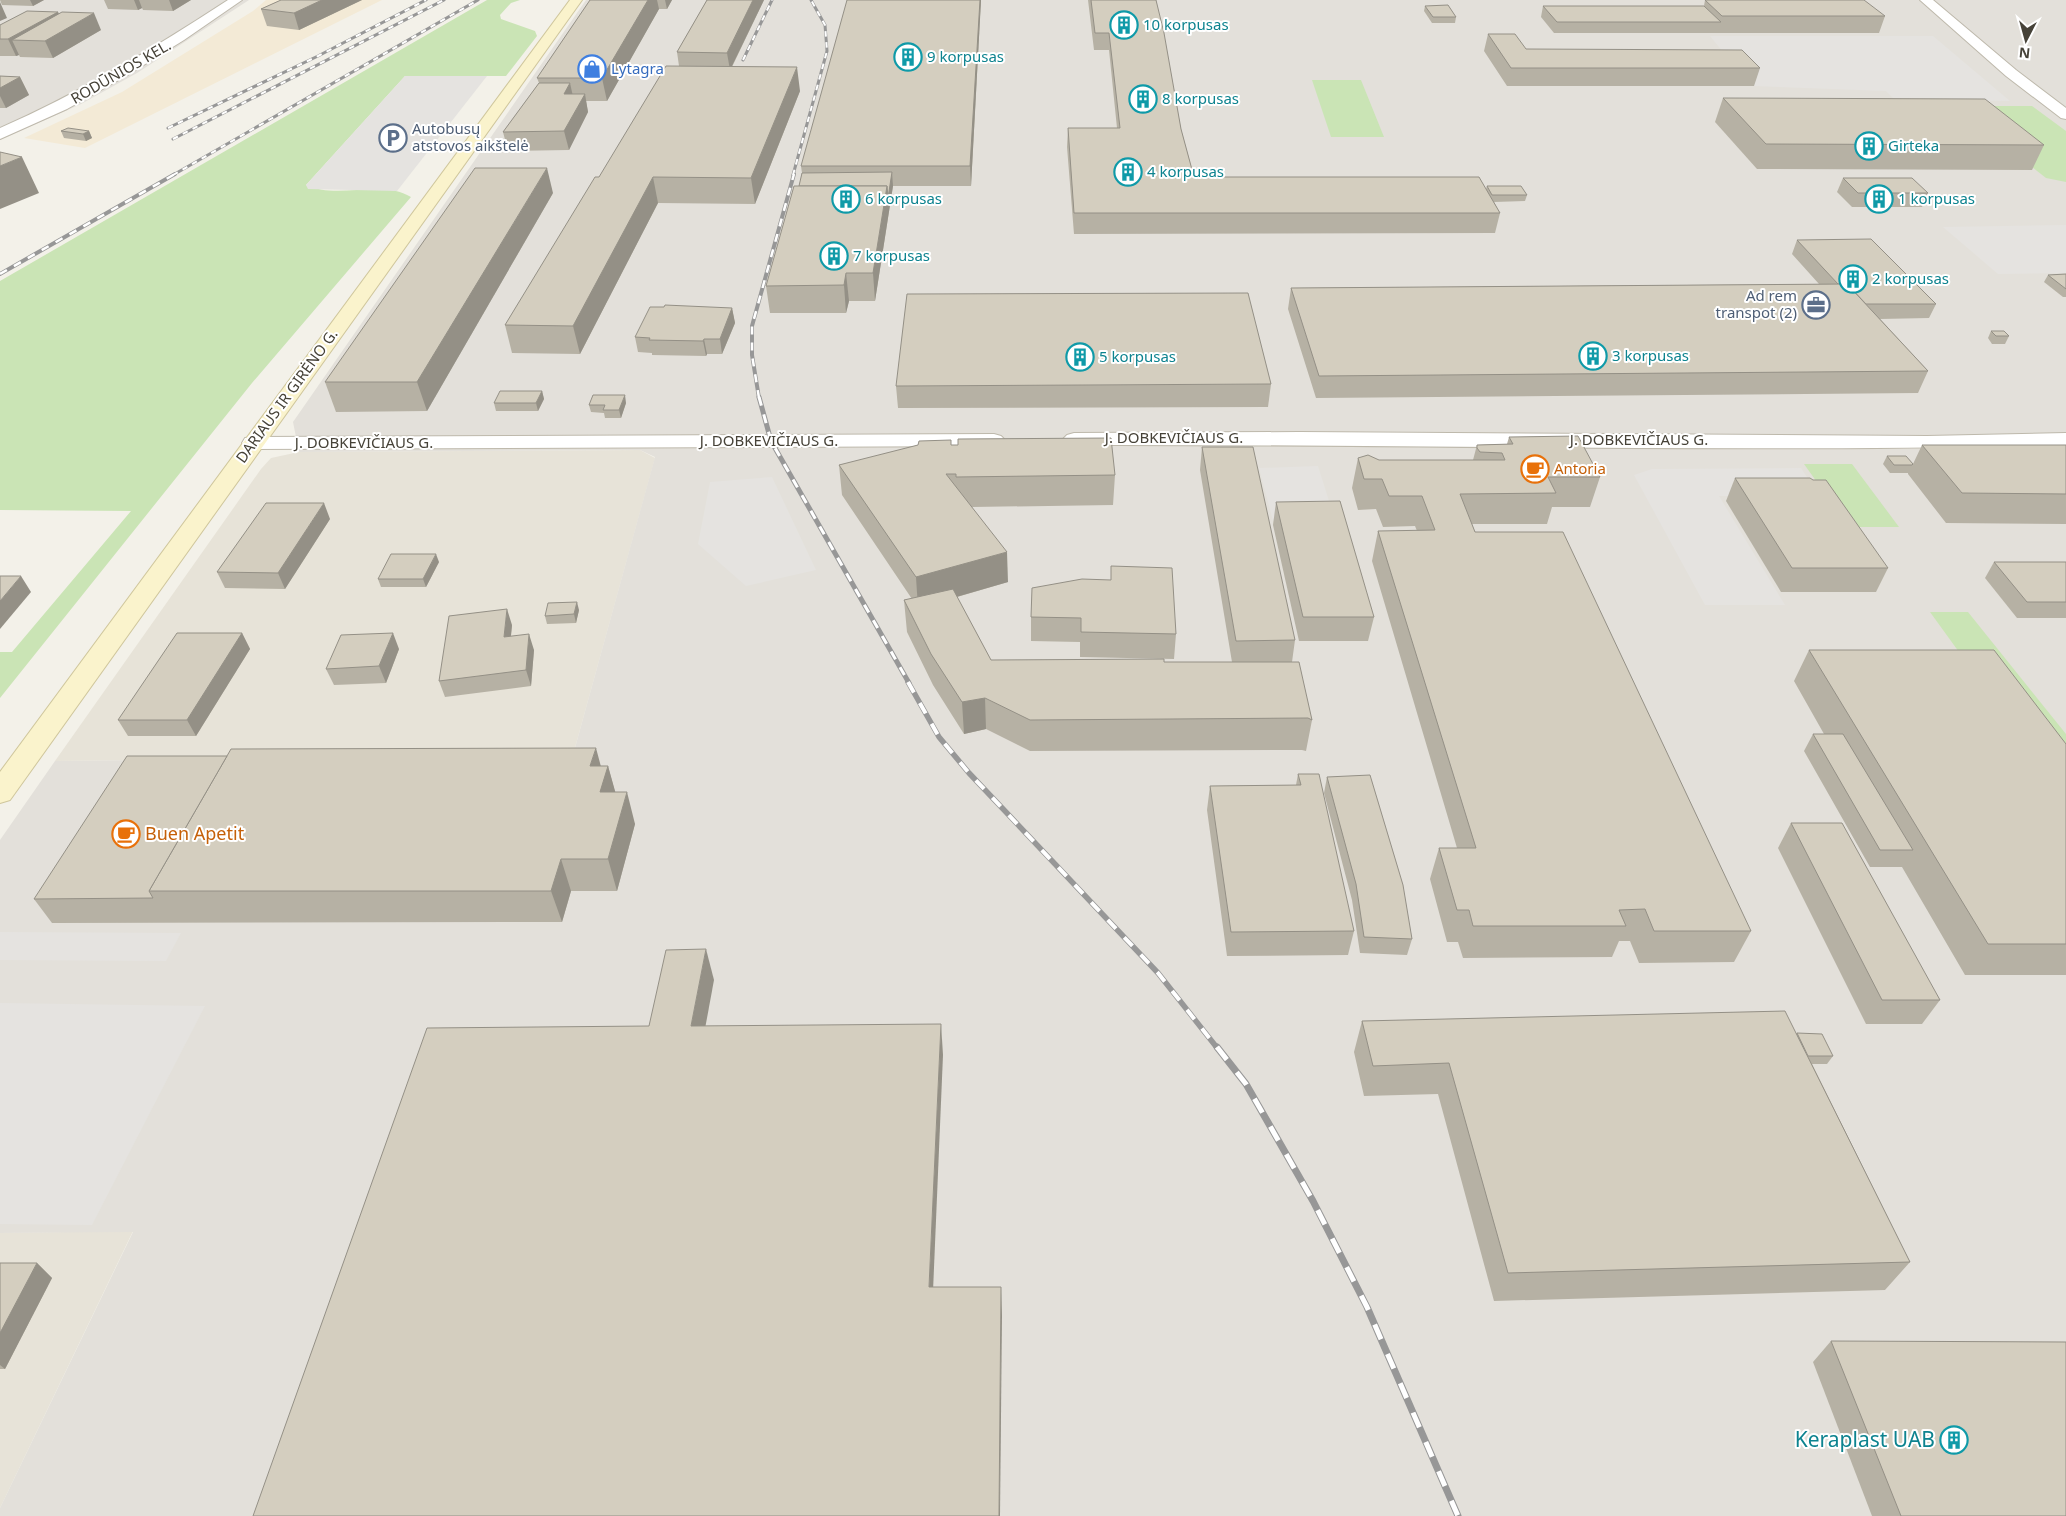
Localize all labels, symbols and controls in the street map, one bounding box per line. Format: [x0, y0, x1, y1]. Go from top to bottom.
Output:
building icon: 10 korpusas [1109, 10, 1139, 40]
place label: 10 korpusas [1143, 14, 1229, 34]
north arrow [2001, 15, 2051, 65]
street label: RODŪNIOS KEL. [67, 34, 174, 108]
building icon: 9 korpusas [893, 42, 923, 72]
text: N [2018, 43, 2031, 63]
place label: 9 korpusas [927, 46, 1004, 66]
shop icon: Lytagra [577, 54, 607, 84]
place label: Lytagra [611, 58, 664, 78]
building icon: 8 korpusas [1128, 84, 1158, 114]
place label: 8 korpusas [1162, 88, 1239, 108]
place label: Autobusų atstovos aikštelė [412, 118, 529, 155]
parking icon: Autobusų atstovos aikštelė [378, 123, 408, 153]
building icon: Girteka [1854, 131, 1884, 161]
place label: Girteka [1888, 135, 1939, 155]
building icon: 4 korpusas [1113, 157, 1143, 187]
place label: 4 korpusas [1147, 161, 1224, 181]
building icon: 6 korpusas [831, 184, 861, 214]
building icon: 1 korpusas [1864, 184, 1894, 214]
place label: 6 korpusas [865, 188, 942, 208]
place label: 1 korpusas [1898, 188, 1975, 208]
building icon: 7 korpusas [819, 241, 849, 271]
place label: 7 korpusas [853, 245, 930, 265]
building icon: 2 korpusas [1838, 264, 1868, 294]
place label: 2 korpusas [1872, 268, 1949, 288]
place label: Ad rem transpot (2) [1716, 285, 1797, 322]
office icon: Ad rem transpot (2) [1801, 290, 1831, 320]
street label: DARIAUS IR GIRĖNO G. [231, 324, 342, 467]
building icon: 3 korpusas [1578, 341, 1608, 371]
building icon: 5 korpusas [1065, 342, 1095, 372]
place label: 3 korpusas [1612, 345, 1689, 365]
place label: 5 korpusas [1099, 346, 1176, 366]
street label: J. DOBKEVIČIAUS G. [1103, 427, 1243, 447]
street label: J. DOBKEVIČIAUS G. [1568, 429, 1708, 449]
street label: J. DOBKEVIČIAUS G. [698, 430, 838, 450]
street label: J. DOBKEVIČIAUS G. [293, 432, 433, 452]
cafe icon: Antoria [1520, 454, 1550, 484]
place label: Antoria [1554, 458, 1606, 478]
cafe icon: Buen Apetit [111, 819, 141, 849]
place label: Buen Apetit [145, 821, 245, 845]
place label: Keraplast UAB [1795, 1425, 1935, 1453]
building icon: Keraplast UAB [1939, 1425, 1969, 1455]

